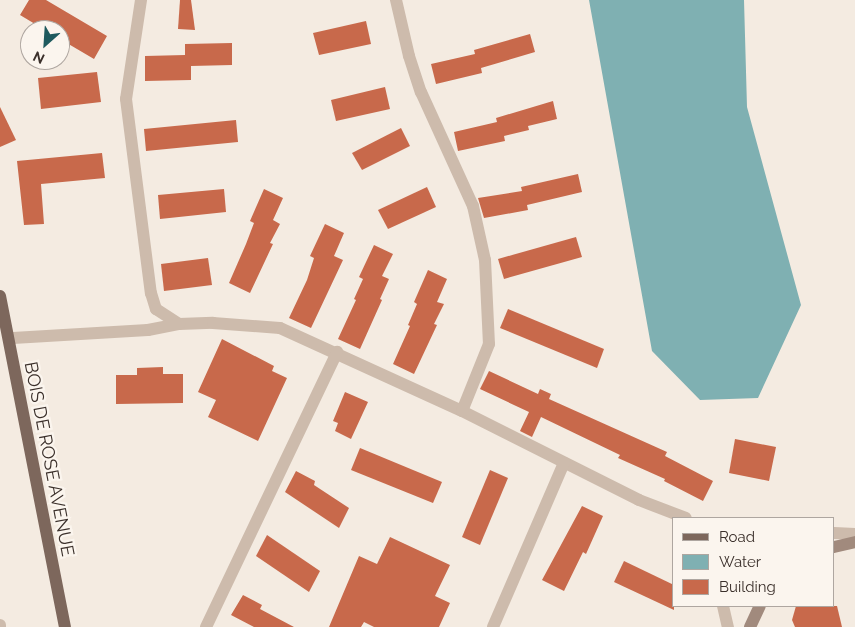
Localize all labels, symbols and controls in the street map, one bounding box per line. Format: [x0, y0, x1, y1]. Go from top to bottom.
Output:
north arrow [20, 20, 70, 70]
text: N [31, 48, 47, 67]
street label: BOIS DE ROSE AVENUE [19, 360, 79, 558]
legend [672, 517, 835, 607]
text: Road [719, 528, 755, 546]
text: Water [719, 553, 761, 571]
text: Building [719, 578, 776, 596]

